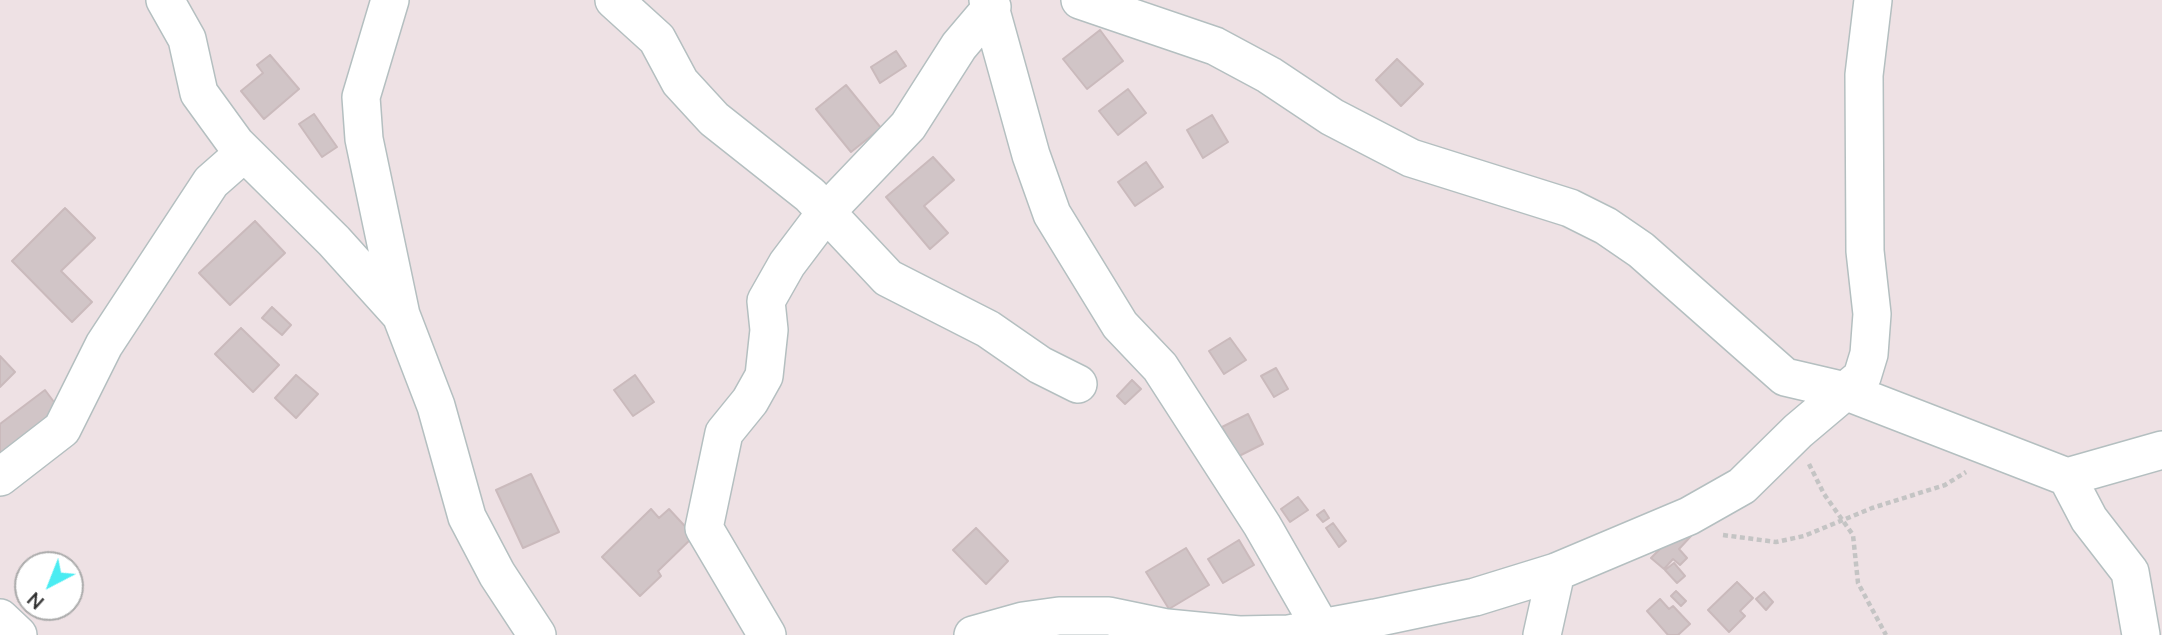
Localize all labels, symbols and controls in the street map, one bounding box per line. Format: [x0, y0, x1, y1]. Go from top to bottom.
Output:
north arrow [14, 551, 84, 621]
text: N [22, 586, 50, 615]

